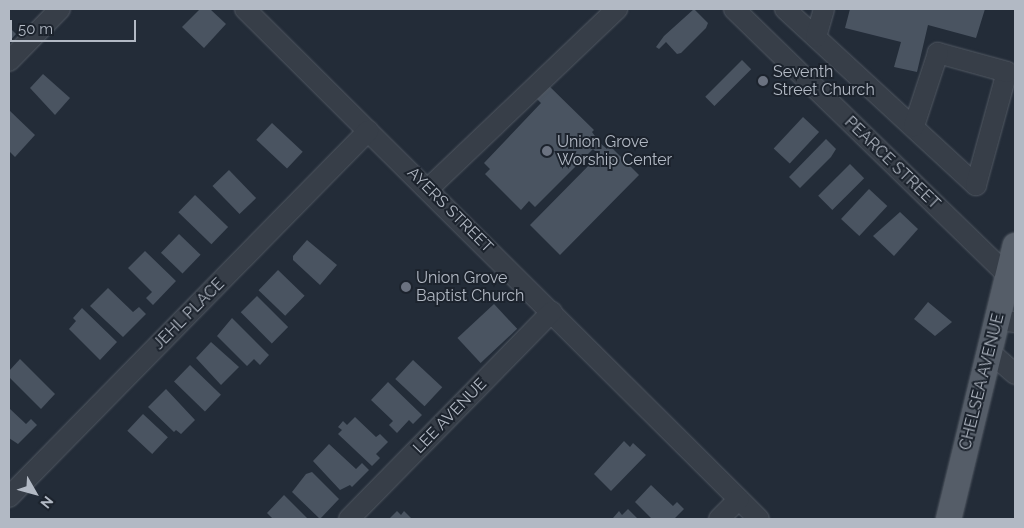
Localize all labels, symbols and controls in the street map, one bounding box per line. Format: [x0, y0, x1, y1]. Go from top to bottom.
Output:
scale bar [12, 10, 139, 42]
text: 50 m [18, 20, 53, 38]
place label: Seventh Street Church [773, 62, 875, 100]
marker: Seventh Street Church [757, 75, 769, 87]
street label: PEARCE STREET [840, 113, 944, 213]
place label: Union Grove Worship Center [557, 132, 672, 170]
marker: Union Grove Worship Center [541, 145, 553, 157]
street label: AYERS STREET [403, 163, 497, 257]
place label: Union Grove Baptist Church [416, 268, 524, 306]
street label: JEHL PLACE [149, 274, 229, 354]
marker: Union Grove Baptist Church [400, 281, 412, 293]
street label: CHELSEA AVENUE [956, 311, 1008, 453]
street label: LEE AVENUE [409, 374, 491, 458]
north arrow [10, 468, 60, 518]
text: N [37, 493, 56, 511]

